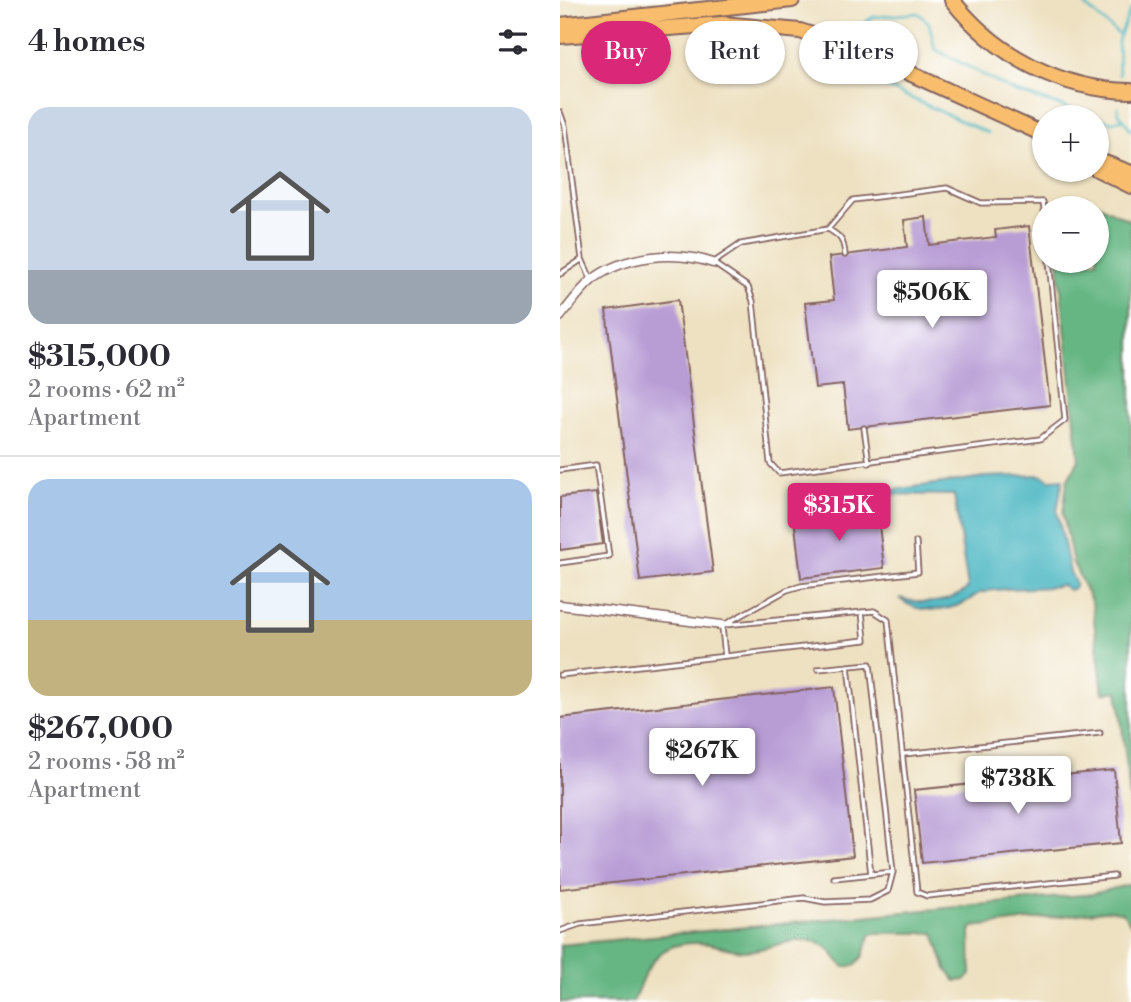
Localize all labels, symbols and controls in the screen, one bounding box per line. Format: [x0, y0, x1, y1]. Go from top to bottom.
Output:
chip: Buy [581, 21, 671, 84]
chip: Rent [685, 21, 785, 84]
chip: Filters [799, 21, 918, 84]
text: 4 homes [28, 23, 145, 61]
icon: filters [494, 23, 532, 61]
map controls [1032, 105, 1109, 273]
button: + [1032, 105, 1109, 182]
icon: home [217, 153, 343, 279]
button: − [1032, 196, 1109, 273]
pin: $506K [883, 270, 981, 330]
text: $506K [893, 279, 971, 307]
text: $315,000 [28, 338, 171, 376]
text: 2 rooms · 62 m² [28, 376, 185, 404]
text: Apartment [28, 404, 141, 432]
pin: $315K [790, 484, 888, 543]
text: $315K [804, 492, 874, 520]
icon: home [217, 525, 343, 651]
text: $267,000 [28, 710, 173, 748]
pin: $267K [653, 728, 751, 788]
text: $267K [665, 737, 739, 765]
text: 2 rooms · 58 m² [28, 748, 185, 776]
pin: $738K [969, 756, 1067, 816]
text: $738K [981, 765, 1055, 793]
text: Apartment [28, 776, 141, 804]

